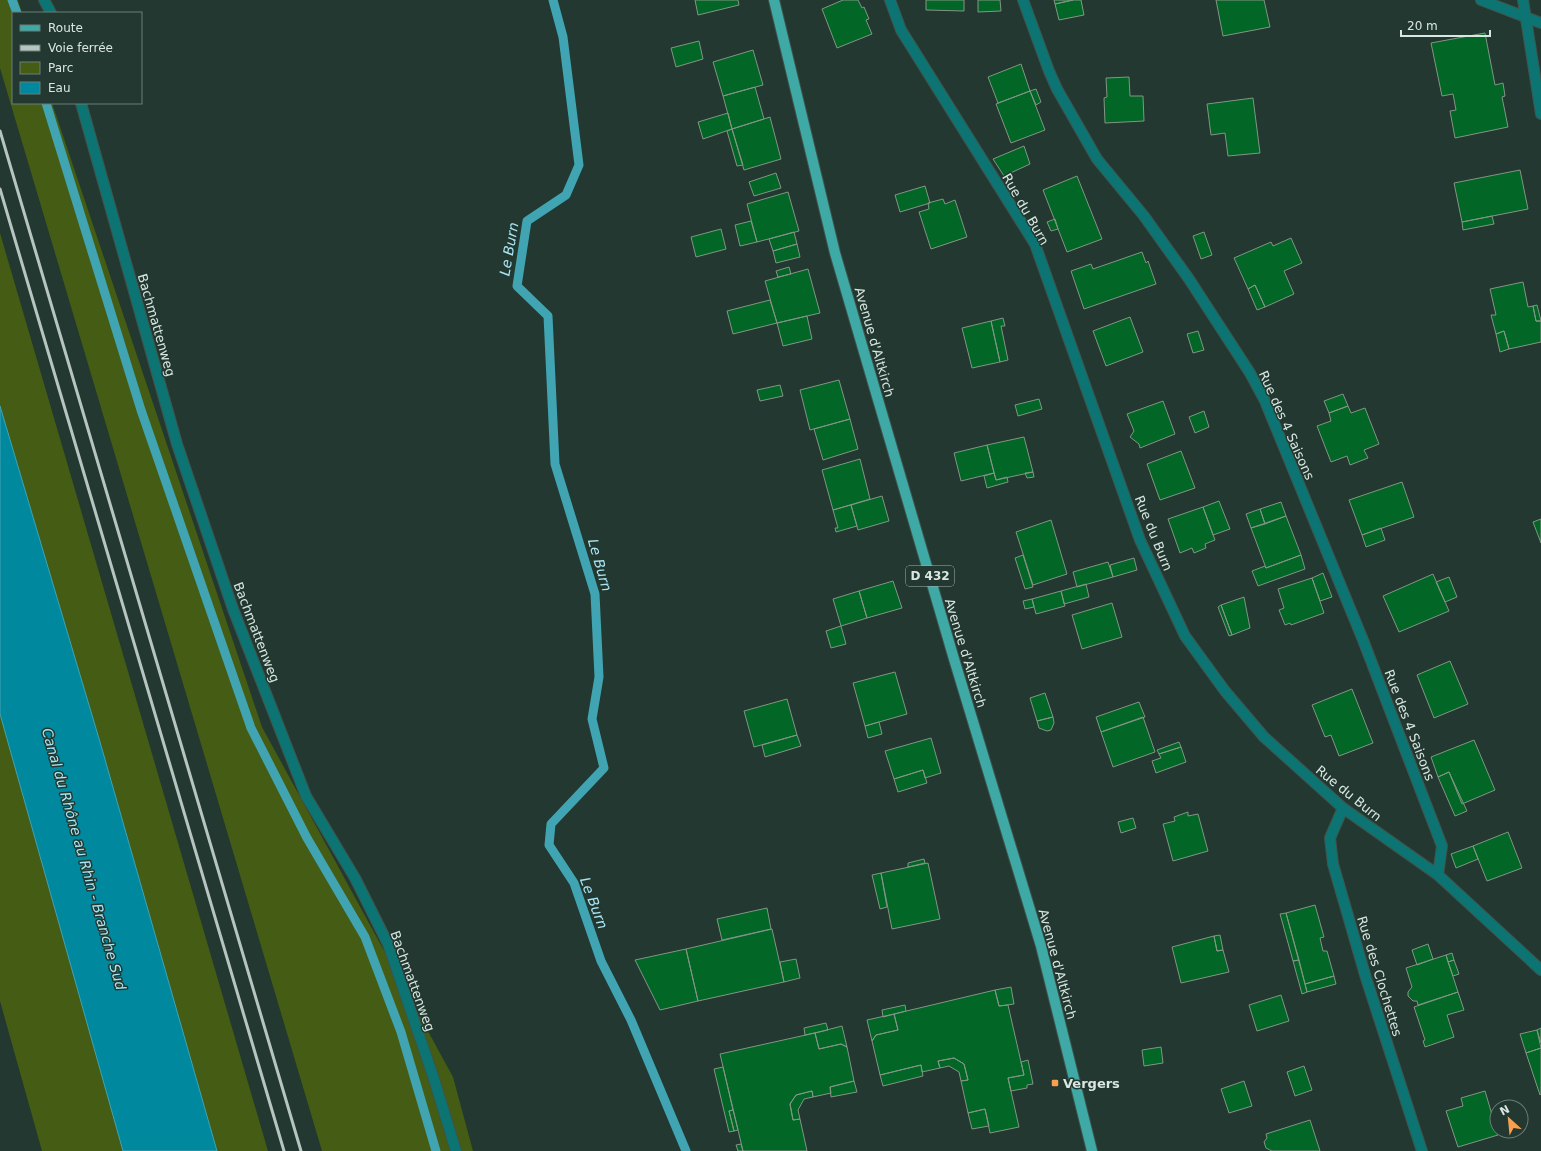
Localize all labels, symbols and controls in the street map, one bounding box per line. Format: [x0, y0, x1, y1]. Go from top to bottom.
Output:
legend [12, 12, 142, 104]
scale bar [1401, 12, 1490, 38]
text: 20 m [1407, 19, 1438, 33]
text: Route [48, 21, 83, 35]
text: Voie ferrée [48, 41, 113, 55]
text: Parc [48, 61, 73, 75]
text: Eau [48, 81, 71, 95]
street label: Rue du Burn [999, 171, 1052, 248]
water label: Le Burn [496, 221, 522, 277]
street label: Bachmattenweg [135, 272, 178, 378]
street label: Avenue d'Altkirch [852, 286, 897, 399]
street label: Rue des 4 Saisons [1256, 368, 1317, 482]
street label: Rue du Burn [1132, 493, 1175, 573]
water label: Le Burn [585, 537, 615, 593]
road number: D 432 [906, 566, 954, 586]
street label: Bachmattenweg [230, 580, 283, 684]
street label: Avenue d'Altkirch [942, 597, 989, 710]
street label: Rue des 4 Saisons [1381, 667, 1438, 783]
water label: Canal du Rhône au Rhin - Branche Sud [39, 726, 129, 992]
street label: Rue du Burn [1313, 762, 1384, 824]
water label: Le Burn [577, 875, 611, 931]
street label: Avenue d'Altkirch [1036, 907, 1079, 1021]
street label: Rue des Clochettes [1354, 914, 1405, 1038]
street label: Bachmattenweg [387, 929, 438, 1034]
place label: Vergers [1063, 1076, 1120, 1091]
marker: Vergers [1050, 1078, 1060, 1088]
north arrow [1489, 1099, 1529, 1139]
text: N [1498, 1103, 1512, 1118]

